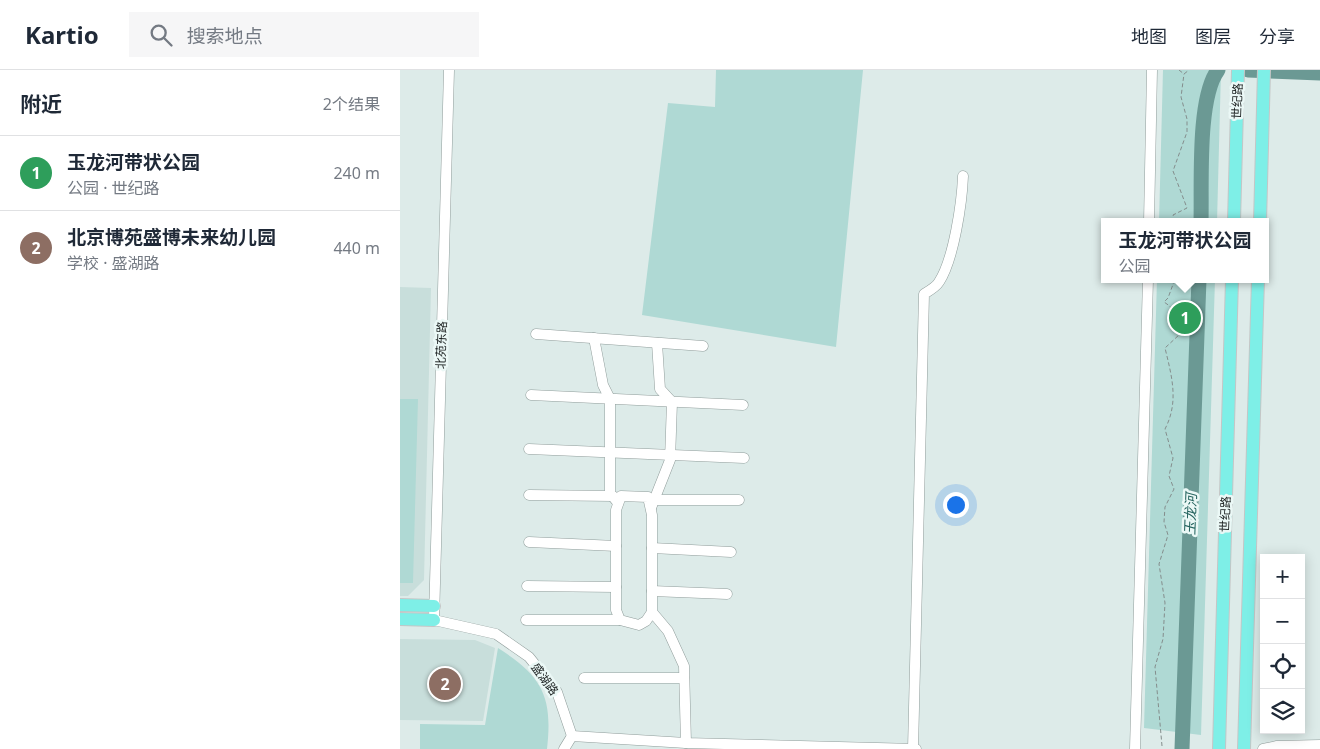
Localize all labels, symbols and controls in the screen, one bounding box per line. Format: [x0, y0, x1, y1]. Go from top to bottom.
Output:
search box [129, 12, 479, 57]
text: Kartio [25, 18, 99, 51]
icon: search [147, 21, 175, 49]
text: 搜索地点 [187, 23, 263, 49]
text: 地图 [1131, 24, 1167, 48]
text: 图层 [1195, 24, 1231, 48]
text: 分享 [1259, 24, 1295, 48]
street label: 世纪路 [1228, 83, 1246, 119]
text: 附近 [20, 90, 62, 118]
text: 2个结果 [323, 93, 380, 115]
text: 玉龙河带状公园 [67, 149, 200, 175]
text: 1 [31, 162, 41, 184]
text: 240 m [333, 162, 380, 184]
text: 公园 · 世纪路 [67, 177, 160, 199]
popup [1101, 218, 1269, 283]
text: 北京博苑盛博未来幼儿园 [67, 224, 276, 250]
text: 玉龙河带状公园 [1118, 227, 1252, 253]
text: 2 [31, 237, 41, 259]
text: 440 m [333, 237, 380, 259]
text: 学校 · 盛湖路 [67, 252, 160, 274]
text: 公园 [1118, 255, 1151, 277]
pin: 1 [1169, 299, 1201, 337]
street label: 北苑东路 [432, 321, 450, 369]
water label: 玉龙河 [1180, 490, 1200, 535]
your location [943, 492, 969, 518]
street label: 世纪路 [1216, 496, 1234, 532]
map controls [1260, 554, 1305, 734]
button: + [1260, 554, 1305, 599]
button: − [1260, 599, 1305, 644]
button: locate [1260, 644, 1305, 689]
street label: 盛湖路 [528, 659, 562, 699]
pin: 2 [429, 665, 461, 703]
button: layers [1260, 689, 1305, 734]

